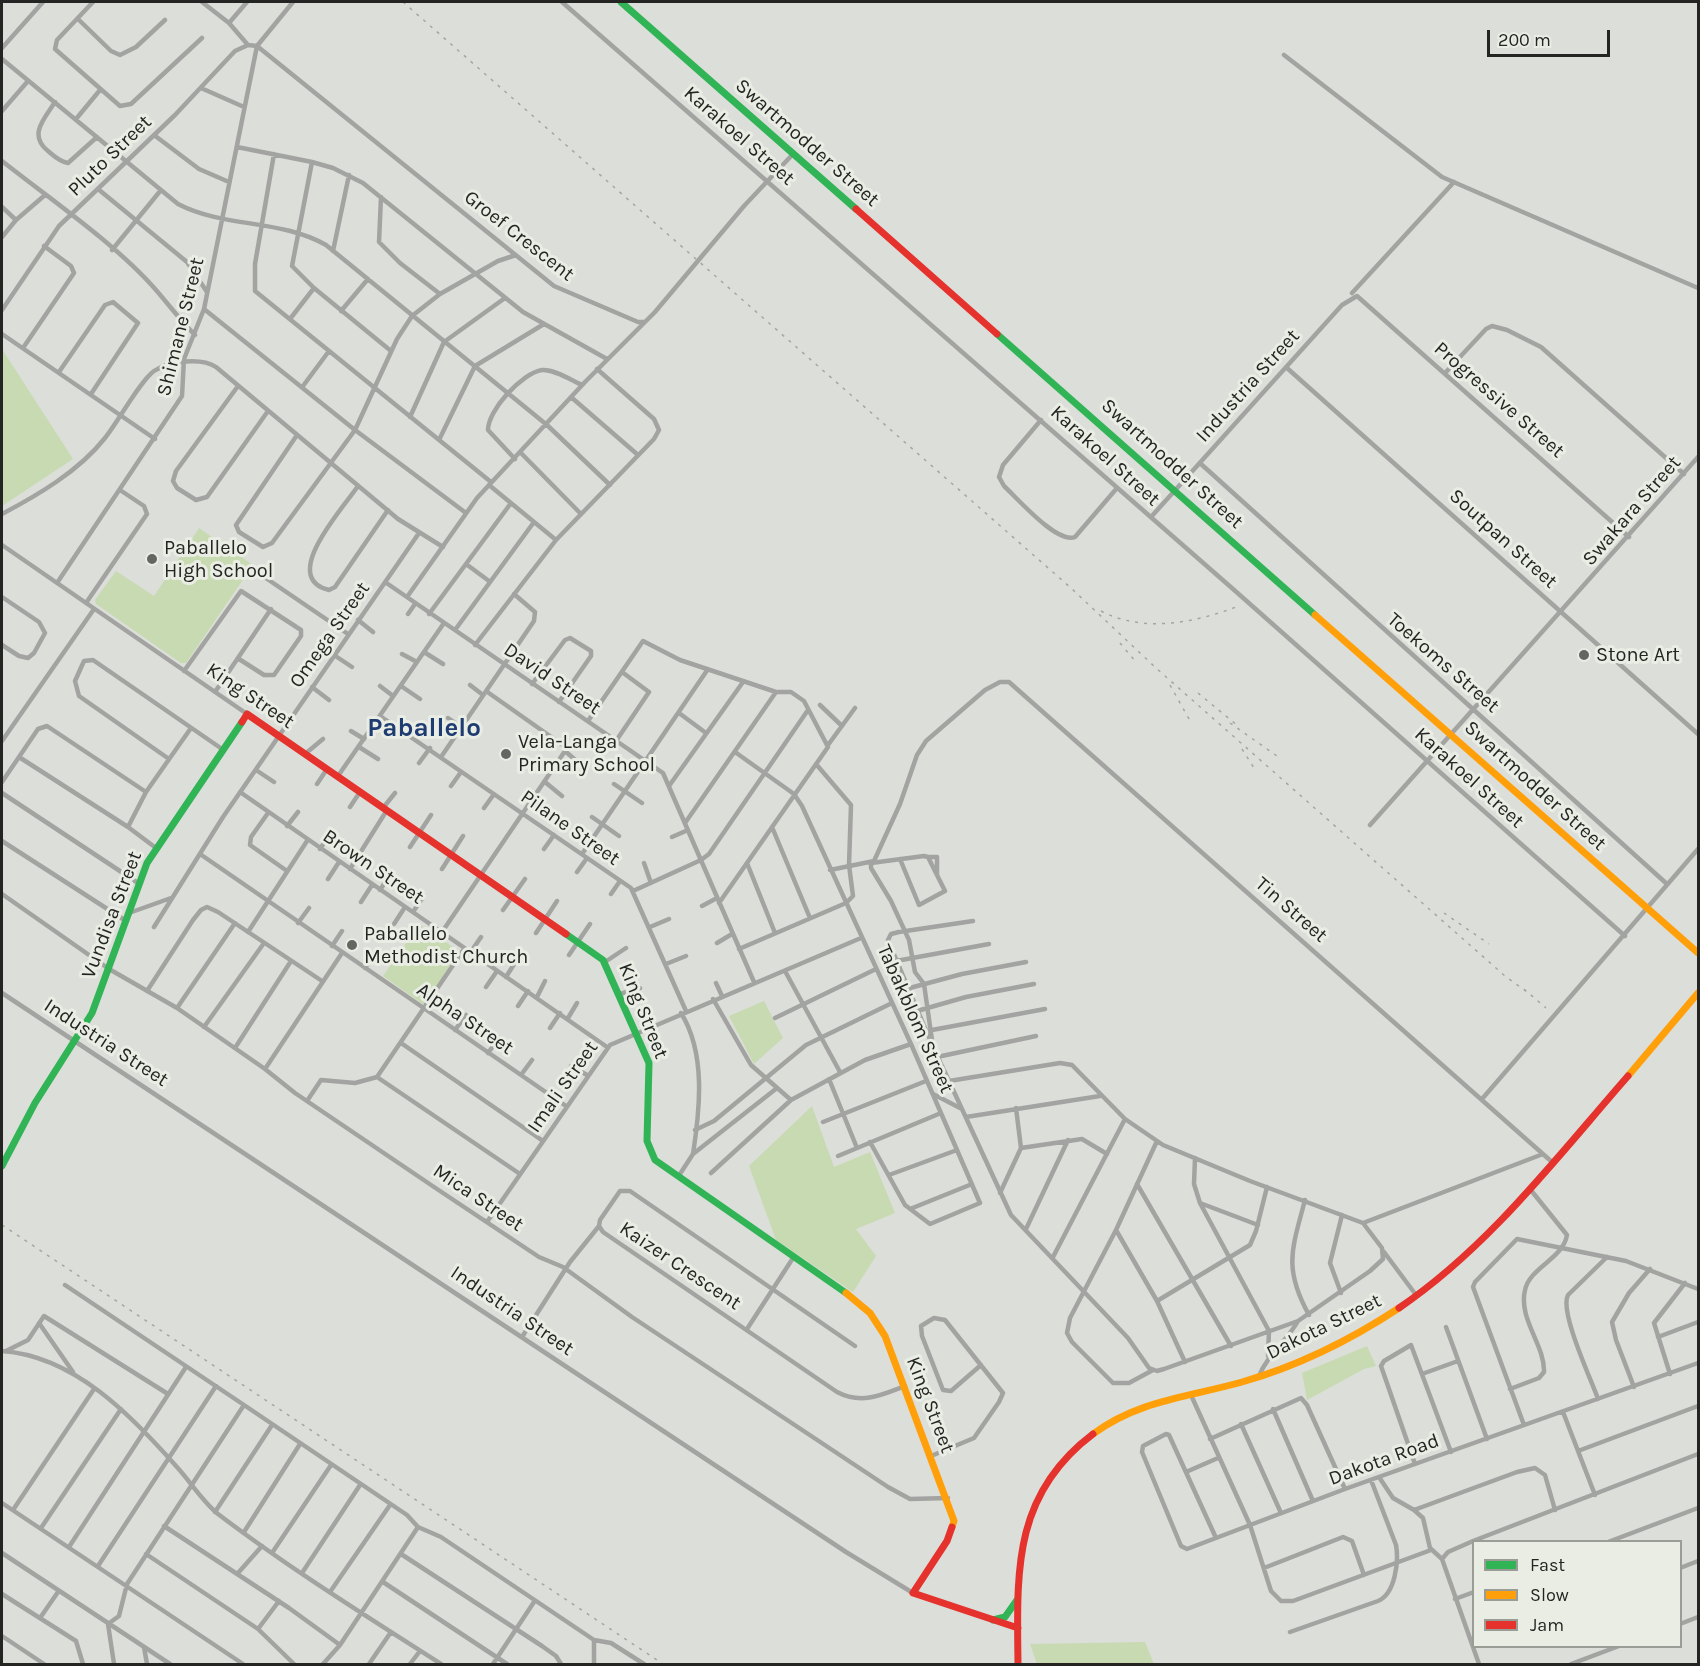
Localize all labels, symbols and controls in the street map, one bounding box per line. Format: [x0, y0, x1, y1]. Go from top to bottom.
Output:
scale bar [1490, 18, 1613, 56]
text: 200 m [1498, 29, 1551, 51]
street label: Swartmodder Street [730, 74, 884, 212]
street label: Karakoel Street [679, 81, 799, 191]
street label: Pluto Street [63, 110, 157, 202]
street label: Groef Crescent [459, 185, 579, 287]
street label: Shimane Street [152, 255, 210, 399]
street label: Industria Street [1191, 325, 1305, 447]
street label: Progressive Street [1429, 337, 1569, 463]
street label: Swartmodder Street [1096, 394, 1248, 534]
street label: Karakoel Street [1045, 401, 1165, 511]
street label: Swakara Street [1578, 451, 1686, 571]
street label: Soutpan Street [1444, 484, 1562, 594]
place label: Paballelo High School [164, 536, 273, 583]
marker: Paballelo High School [145, 552, 159, 566]
street label: Omega Street [285, 577, 375, 693]
street label: Toekoms Street [1382, 608, 1504, 718]
street label: David Street [499, 638, 605, 720]
place label: Stone Art [1596, 643, 1680, 667]
marker: Stone Art [1577, 648, 1591, 662]
street label: King Street [201, 658, 299, 734]
district label: Paballelo [367, 713, 481, 745]
street label: Swartmodder Street [1459, 716, 1611, 856]
street label: Karakoel Street [1409, 723, 1529, 833]
place label: Vela-Langa Primary School [518, 730, 655, 777]
marker: Vela-Langa Primary School [499, 747, 513, 761]
street label: Pilane Street [516, 785, 624, 871]
street label: Brown Street [318, 824, 428, 910]
street label: Vundisa Street [77, 848, 147, 982]
street label: Tin Street [1250, 872, 1332, 948]
place label: Paballelo Methodist Church [364, 922, 528, 969]
marker: Paballelo Methodist Church [345, 938, 359, 952]
street label: Tabakblom Street [871, 941, 959, 1097]
street label: King Street [613, 960, 673, 1062]
street label: Alpha Street [412, 978, 518, 1060]
street label: Industria Street [39, 994, 173, 1092]
street label: Imali Street [523, 1036, 603, 1138]
street label: Mica Street [428, 1159, 528, 1237]
street label: Kaizer Crescent [615, 1217, 745, 1315]
street label: Industria Street [446, 1261, 578, 1361]
street label: Dakota Street [1263, 1289, 1385, 1365]
street label: King Street [901, 1353, 959, 1457]
street label: Dakota Road [1326, 1429, 1442, 1491]
legend [1472, 1540, 1682, 1648]
text: Fast [1530, 1554, 1565, 1576]
text: Slow [1530, 1584, 1569, 1606]
text: Jam [1530, 1614, 1564, 1636]

